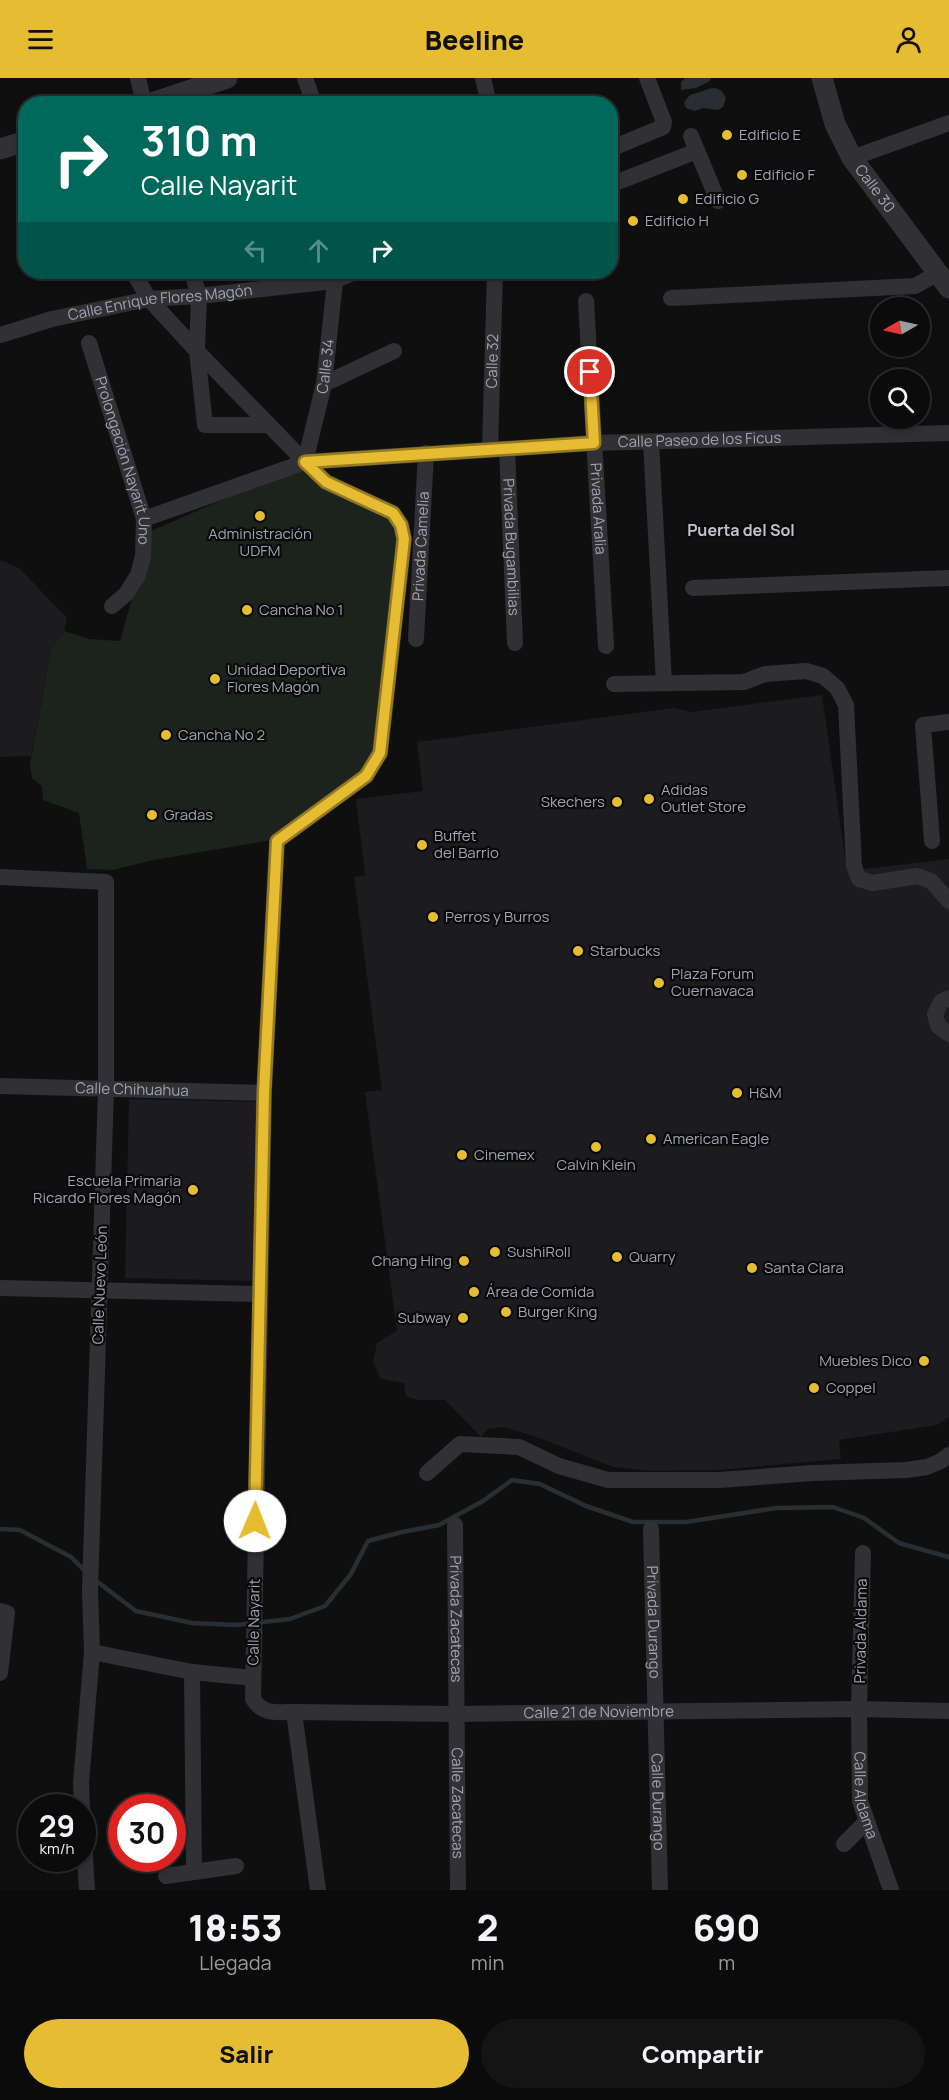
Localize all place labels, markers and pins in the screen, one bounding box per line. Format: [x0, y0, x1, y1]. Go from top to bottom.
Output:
place label: Edificio E [739, 124, 801, 145]
marker: Edificio E [720, 128, 734, 142]
place label: Edificio F [754, 164, 815, 185]
marker: Edificio F [735, 168, 749, 182]
place label: Edificio G [695, 188, 759, 209]
marker: Edificio G [676, 192, 690, 206]
place label: Edificio H [645, 210, 709, 231]
marker: Edificio H [626, 214, 640, 228]
pin [564, 346, 615, 397]
marker: Administración UDFM [253, 509, 267, 523]
place label: Administración UDFM [208, 523, 312, 561]
place label: Cancha No 1 [259, 599, 343, 620]
marker: Cancha No 1 [240, 603, 254, 617]
place label: Unidad Deportiva Flores Magón [227, 659, 346, 697]
marker: Unidad Deportiva Flores Magón [208, 672, 222, 686]
place label: Cancha No 2 [178, 724, 265, 745]
marker: Cancha No 2 [159, 728, 173, 742]
place label: Adidas Outlet Store [661, 779, 746, 817]
place label: Skechers [541, 791, 605, 812]
marker: Adidas Outlet Store [642, 792, 656, 806]
marker: Skechers [610, 795, 624, 809]
place label: Gradas [164, 804, 213, 825]
marker: Gradas [145, 808, 159, 822]
place label: Buffet del Barrio [434, 825, 499, 863]
marker: Buffet del Barrio [415, 838, 429, 852]
place label: Perros y Burros [445, 906, 550, 927]
marker: Perros y Burros [426, 910, 440, 924]
place label: Starbucks [590, 940, 660, 961]
marker: Starbucks [571, 944, 585, 958]
place label: Plaza Forum Cuernavaca [671, 963, 754, 1001]
marker: Plaza Forum Cuernavaca [652, 976, 666, 990]
place label: H&M [749, 1082, 782, 1103]
marker: H&M [730, 1086, 744, 1100]
place label: American Eagle [663, 1128, 770, 1149]
marker: American Eagle [644, 1132, 658, 1146]
marker: Calvin Klein [589, 1140, 603, 1154]
place label: Cinemex [474, 1144, 535, 1165]
marker: Cinemex [455, 1148, 469, 1162]
place label: Calvin Klein [556, 1154, 636, 1175]
place label: Escuela Primaria Ricardo Flores Magón [33, 1170, 181, 1208]
marker: Escuela Primaria Ricardo Flores Magón [186, 1183, 200, 1197]
place label: SushiRoll [507, 1241, 571, 1262]
marker: SushiRoll [488, 1245, 502, 1259]
place label: Quarry [629, 1246, 676, 1267]
place label: Chang Hing [372, 1250, 452, 1271]
marker: Quarry [610, 1250, 624, 1264]
marker: Chang Hing [457, 1254, 471, 1268]
place label: Santa Clara [764, 1257, 844, 1278]
marker: Santa Clara [745, 1261, 759, 1275]
place label: Área de Comida [486, 1281, 594, 1302]
marker: Área de Comida [467, 1285, 481, 1299]
place label: Burger King [518, 1301, 597, 1322]
marker: Burger King [499, 1305, 513, 1319]
place label: Subway [397, 1307, 451, 1328]
marker: Subway [456, 1311, 470, 1325]
place label: Muebles Dico [819, 1350, 912, 1371]
marker: Muebles Dico [917, 1354, 931, 1368]
place label: Coppel [826, 1377, 876, 1398]
marker: Coppel [807, 1381, 821, 1395]

